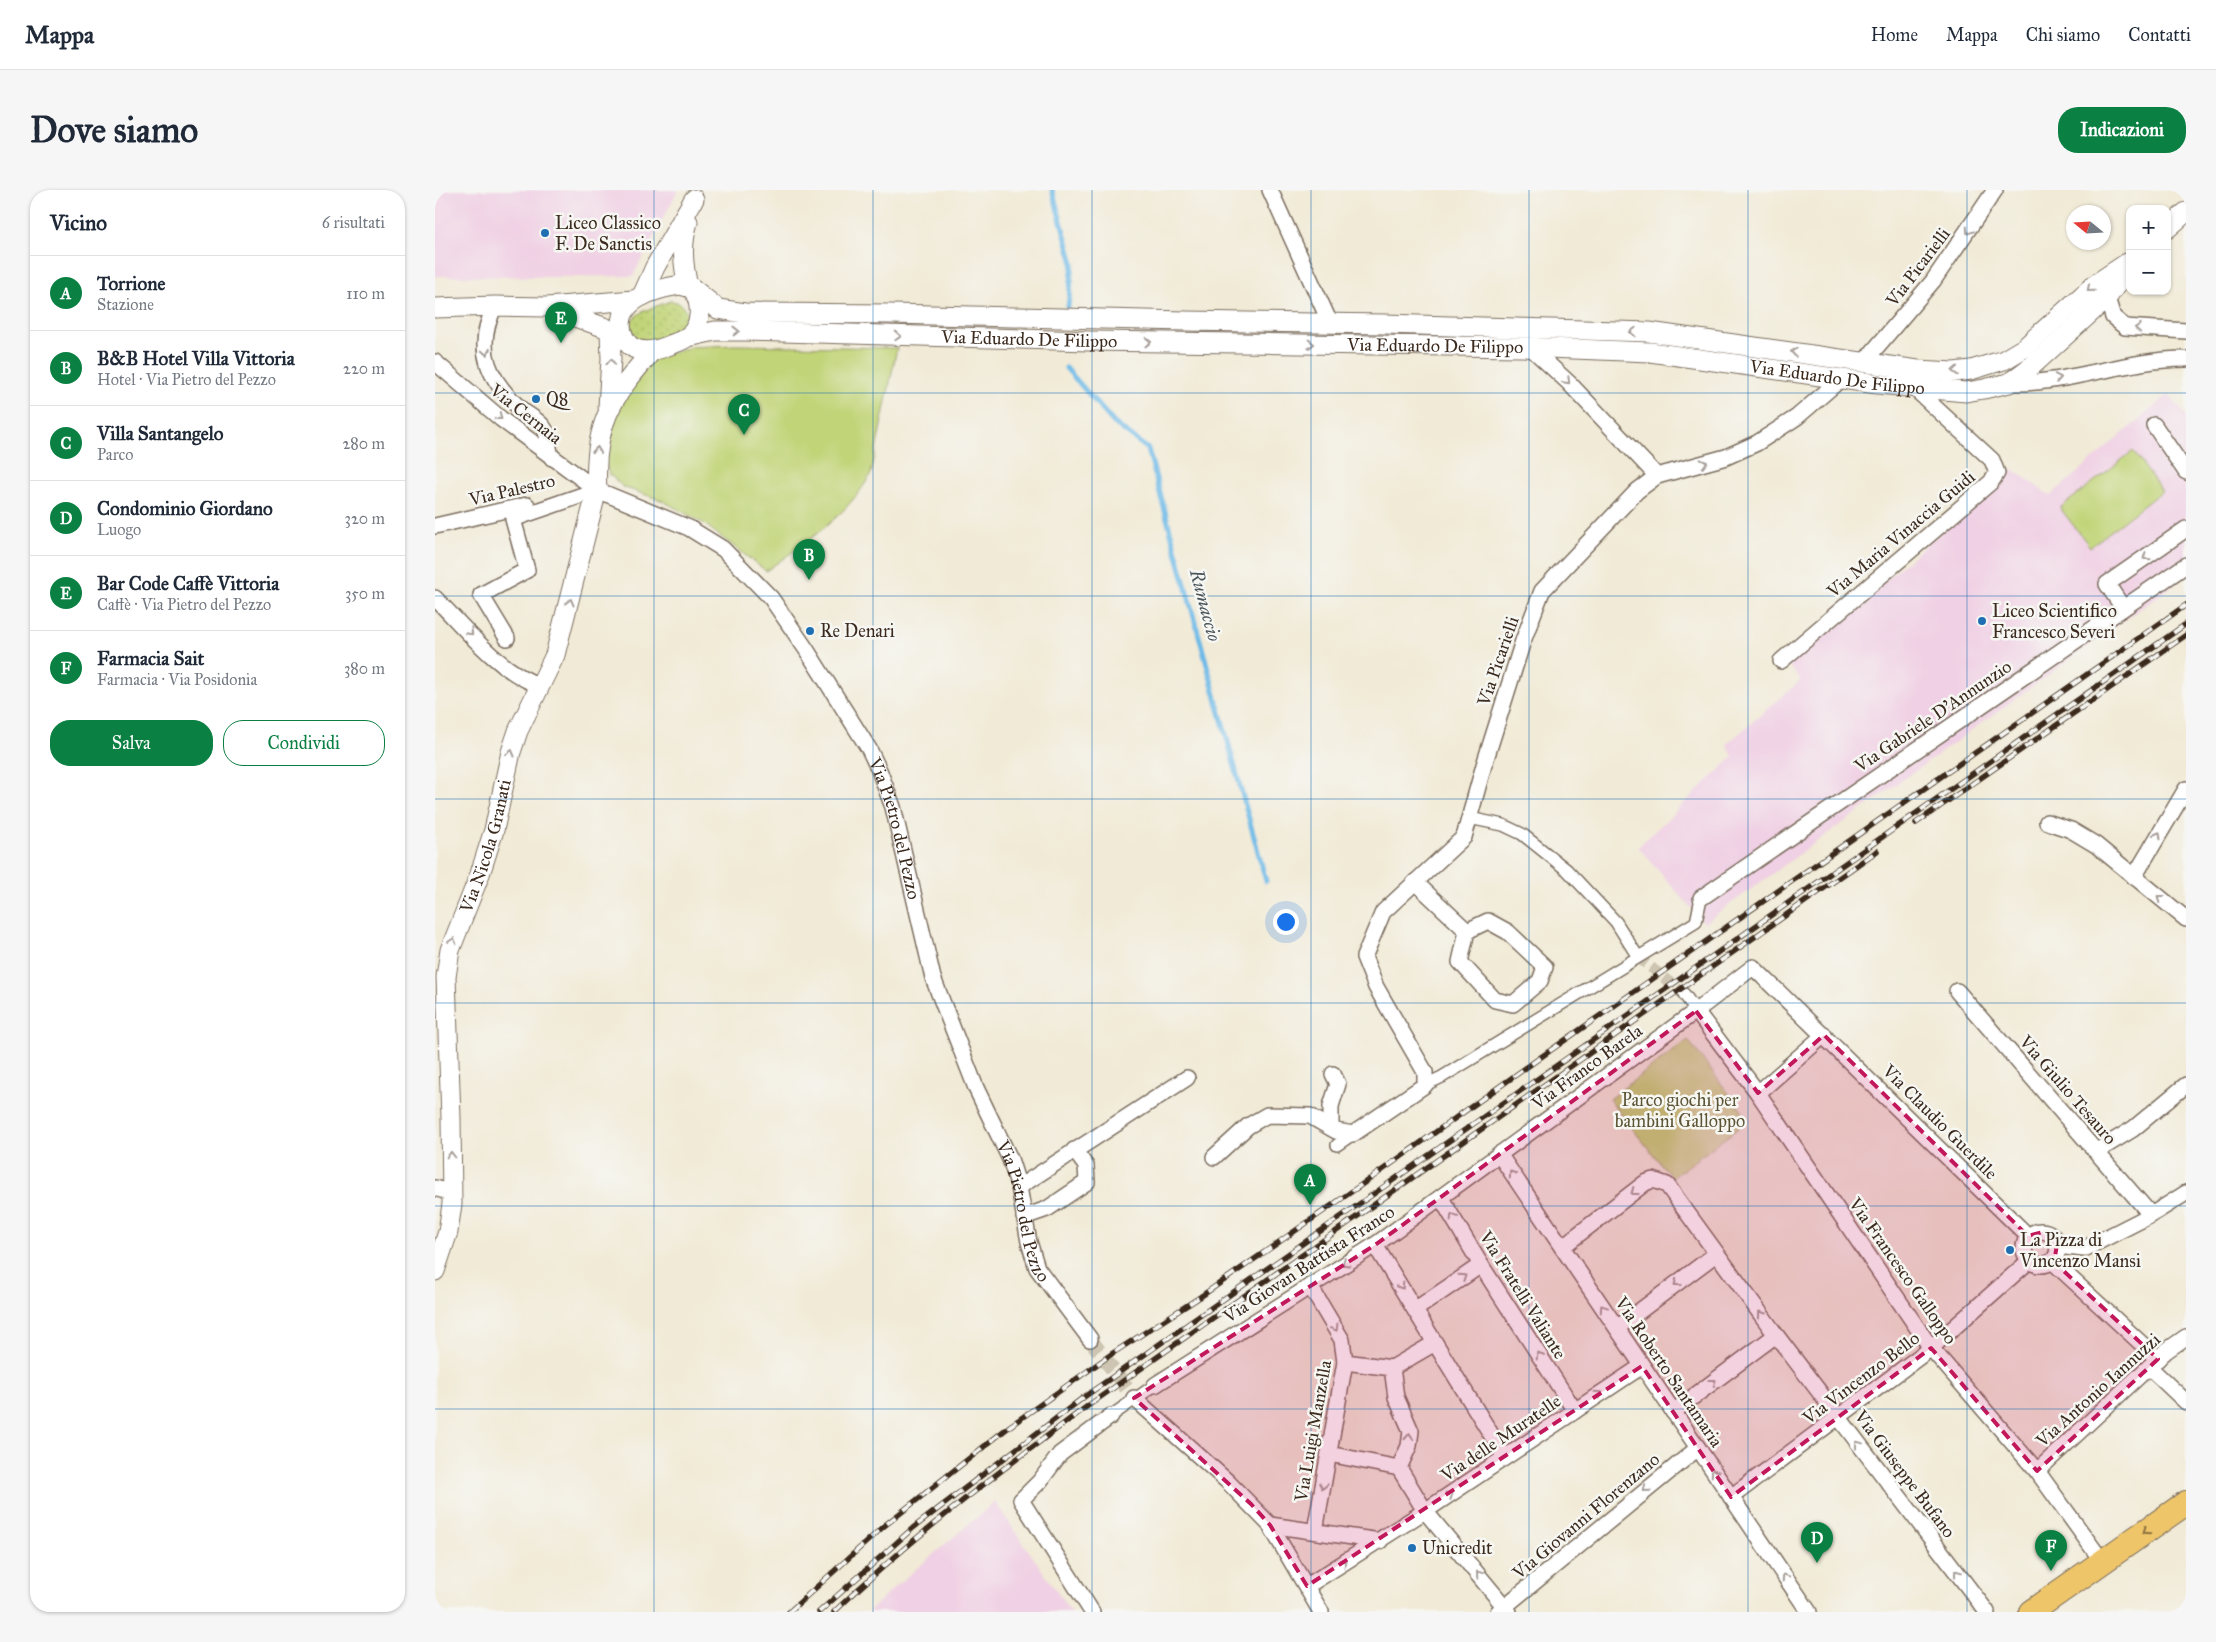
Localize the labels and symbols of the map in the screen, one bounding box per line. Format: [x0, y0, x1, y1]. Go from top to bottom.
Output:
north arrow [2066, 205, 2111, 250]
place label: Liceo Classico F. De Sanctis [555, 212, 661, 255]
street label: Via Picarielli [1881, 223, 1955, 312]
one-way arrow [1965, 225, 1975, 234]
marker: Liceo Classico F. De Sanctis [539, 227, 551, 239]
one-way arrow [2087, 284, 2096, 293]
pin: E [545, 302, 577, 343]
one-way arrow [2134, 322, 2142, 333]
one-way arrow [732, 326, 740, 336]
street label: Via Eduardo De Filippo [940, 326, 1118, 352]
one-way arrow [1629, 327, 1636, 337]
one-way arrow [895, 331, 903, 341]
street label: Via Eduardo De Filippo [1346, 334, 1523, 358]
one-way arrow [1145, 336, 1153, 347]
one-way arrow [1307, 338, 1315, 349]
one-way arrow [480, 348, 490, 357]
one-way arrow [1790, 348, 1798, 358]
street label: Via Eduardo De Filippo [1747, 355, 1926, 399]
one-way arrow [605, 358, 616, 366]
one-way arrow [1951, 366, 1959, 377]
one-way arrow [2053, 373, 2062, 383]
one-way arrow [1561, 375, 1570, 384]
street label: Via Cernaia [485, 378, 567, 449]
place label: Q8 [546, 388, 571, 410]
marker: Q8 [530, 393, 542, 405]
pin: C [728, 394, 760, 435]
one-way arrow [493, 411, 502, 419]
one-way arrow [591, 445, 602, 453]
one-way arrow [1700, 458, 1708, 468]
street label: Via Maria Vinaccia Guidi [1822, 466, 1979, 603]
street label: Via Palestro [466, 469, 557, 511]
pin: B [793, 539, 825, 580]
one-way arrow [2142, 551, 2152, 560]
water label: Rumaccio [1185, 566, 1226, 644]
one-way arrow [564, 597, 575, 606]
place label: Liceo Scientifico Francesco Severi [1992, 600, 2117, 643]
street label: Via Picarielli [1472, 613, 1524, 710]
marker: Liceo Scientifico Francesco Severi [1976, 615, 1988, 627]
place label: Re Denari [820, 620, 895, 642]
marker: Re Denari [804, 625, 816, 637]
one-way arrow [464, 627, 473, 636]
street label: Via Gabriele D'Annunzio [1849, 655, 2016, 777]
one-way arrow [506, 749, 516, 757]
street label: Via Pietro del Pezzo [863, 753, 925, 902]
street label: Via Nicola Granati [454, 777, 516, 917]
one-way arrow [2152, 831, 2162, 840]
one-way arrow [2157, 896, 2166, 904]
your location [1273, 909, 1299, 935]
one-way arrow [447, 937, 457, 945]
street label: Via Franco Barela [1527, 1019, 1647, 1115]
street label: Via Giulio Tesauro [2014, 1030, 2121, 1149]
street label: Via Claudio Guerdile [1877, 1059, 2002, 1184]
park label: Parco giochi per bambini Galloppo [1615, 1089, 1745, 1132]
street label: Via Pietro del Pezzo [991, 1136, 1055, 1286]
one-way arrow [446, 1151, 456, 1158]
pin: A [1294, 1164, 1326, 1205]
one-way arrow [1509, 1170, 1518, 1179]
one-way arrow [1631, 1186, 1640, 1194]
street label: Via Francesco Galloppo [1844, 1193, 1962, 1348]
street label: Via Giovan Battista Franco [1218, 1200, 1399, 1328]
one-way arrow [1449, 1213, 1459, 1222]
street label: Via Fratelli Valiante [1474, 1226, 1571, 1363]
place label: La Pizza di Vincenzo Mansi [2019, 1229, 2141, 1272]
marker: La Pizza di Vincenzo Mansi [2004, 1244, 2016, 1256]
one-way arrow [1342, 1257, 1351, 1267]
one-way arrow [1457, 1274, 1467, 1283]
one-way arrow [1674, 1278, 1683, 1286]
one-way arrow [1395, 1280, 1404, 1290]
street label: Via Roberto Santamaria [1610, 1292, 1728, 1452]
one-way arrow [1600, 1304, 1609, 1314]
one-way arrow [1758, 1310, 1767, 1320]
one-way arrow [1328, 1322, 1338, 1331]
street label: Via Vincenzo Bello [1797, 1327, 1924, 1430]
street label: Via Antonio Iannuzzi [2031, 1328, 2165, 1452]
one-way arrow [1536, 1351, 1545, 1361]
street label: Via Luigi Manzella [1290, 1358, 1337, 1505]
one-way arrow [1707, 1380, 1716, 1388]
street label: Via delle Muratelle [1436, 1390, 1565, 1487]
one-way arrow [1593, 1391, 1603, 1400]
street label: Via Giuseppe Bufano [1849, 1405, 1960, 1542]
one-way arrow [1404, 1433, 1415, 1441]
one-way arrow [1856, 1441, 1864, 1450]
street label: Via Giovanni Florenzano [1507, 1448, 1664, 1585]
one-way arrow [1711, 1468, 1720, 1477]
one-way arrow [1318, 1481, 1328, 1490]
one-way arrow [1643, 1484, 1652, 1492]
one-way arrow [1444, 1492, 1454, 1501]
pin: D [1801, 1522, 1833, 1563]
one-way arrow [2142, 1525, 2152, 1534]
pin: F [2035, 1530, 2067, 1571]
place label: Unicredit [1422, 1537, 1493, 1559]
marker: Unicredit [1406, 1542, 1418, 1554]
one-way arrow [1338, 1560, 1347, 1570]
one-way arrow [1955, 1570, 1963, 1579]
one-way arrow [1475, 1571, 1484, 1580]
one-way arrow [1782, 1573, 1791, 1582]

